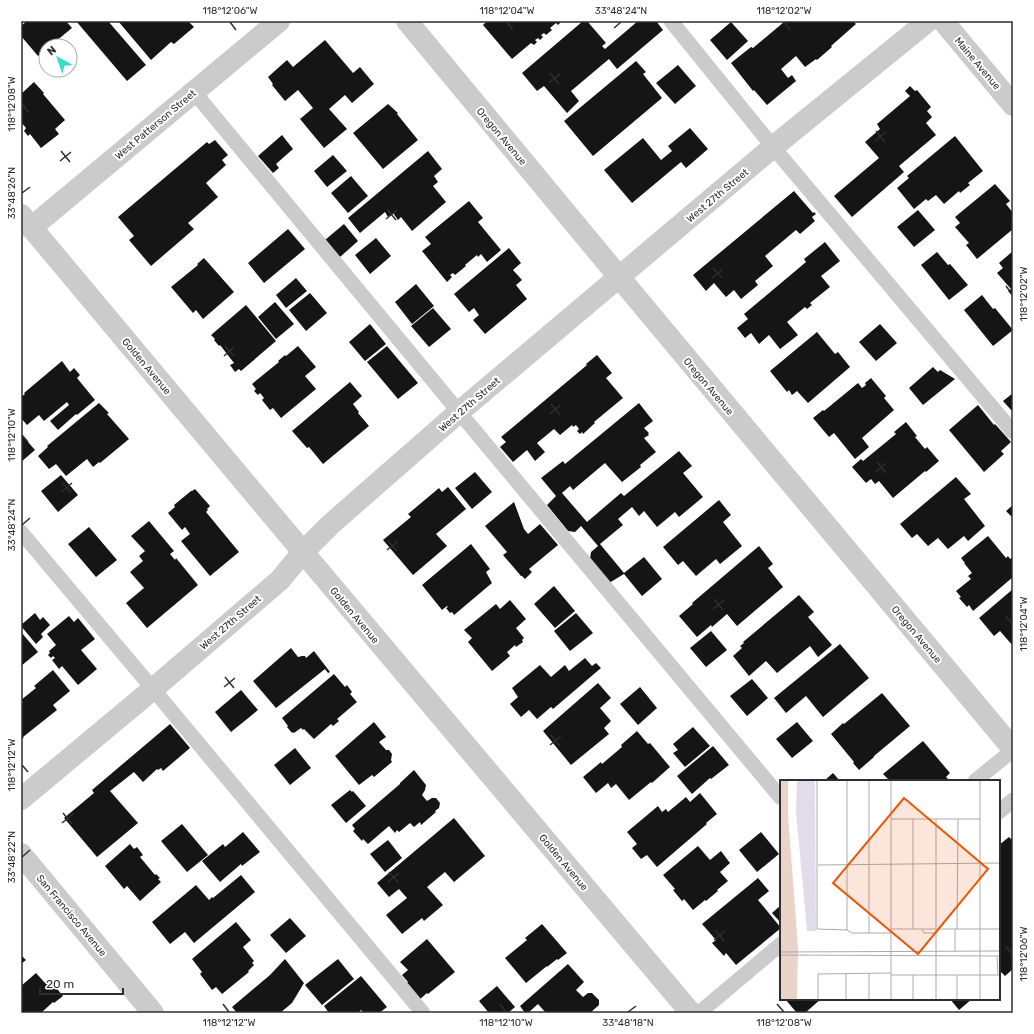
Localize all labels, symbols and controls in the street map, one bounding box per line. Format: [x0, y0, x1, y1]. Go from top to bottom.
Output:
text: 118°12'06"W [203, 5, 257, 17]
text: 118°12'04"W [479, 5, 535, 17]
text: 33°48'24"N [595, 5, 647, 17]
text: 118°12'02"W [756, 5, 812, 17]
street label: Maine Avenue [952, 35, 1003, 93]
north arrow [38, 38, 78, 78]
text: N [45, 43, 59, 58]
text: 118°12'08"W [6, 76, 18, 132]
street label: West Patterson Street [113, 87, 199, 162]
street label: Oregon Avenue [474, 106, 529, 168]
street label: West 27th Street [684, 166, 751, 225]
text: 33°48'26"N [6, 167, 18, 219]
text: 118°12'02"W [1018, 266, 1030, 322]
street label: Golden Avenue [119, 336, 174, 398]
street label: Oregon Avenue [681, 356, 736, 418]
street label: West 27th Street [437, 375, 503, 435]
text: 118°12'10"W [6, 408, 18, 462]
text: 33°48'24"N [6, 499, 18, 551]
street label: Golden Avenue [327, 585, 382, 647]
street label: West 27th Street [198, 593, 264, 653]
text: 118°12'04"W [1018, 596, 1030, 652]
street label: Oregon Avenue [889, 604, 944, 666]
text: 118°12'12"W [6, 738, 18, 792]
inset map [780, 780, 1000, 1000]
text: 33°48'22"N [6, 831, 18, 883]
street label: Golden Avenue [536, 832, 591, 894]
street label: San Francisco Avenue [34, 872, 109, 959]
text: 118°12'06"W [1018, 927, 1030, 981]
scale bar [40, 970, 123, 996]
text: 20 m [46, 977, 74, 991]
text: 118°12'12"W [202, 1017, 256, 1029]
text: 118°12'10"W [479, 1017, 533, 1029]
text: 33°48'18"N [602, 1017, 654, 1029]
text: 118°12'08"W [756, 1017, 812, 1029]

